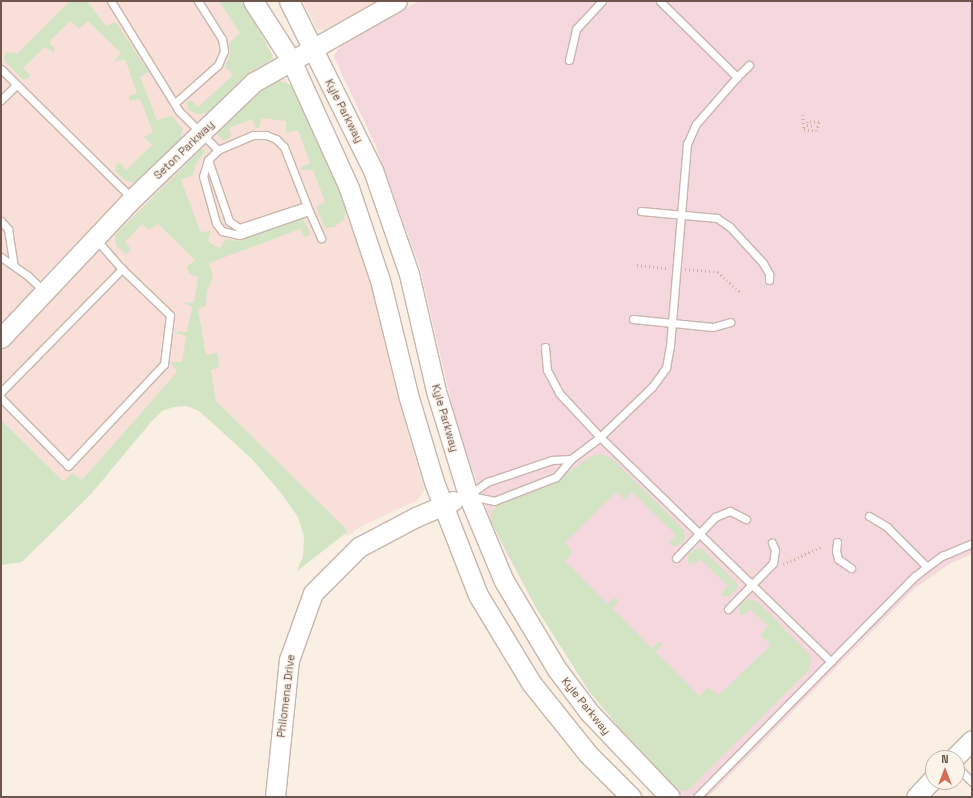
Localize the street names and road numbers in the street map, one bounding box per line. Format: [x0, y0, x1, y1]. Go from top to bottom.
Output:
street label: Kyle Parkway [322, 77, 366, 145]
street label: Seton Parkway [151, 118, 217, 182]
street label: Kyle Parkway [429, 383, 461, 453]
street label: Philomena Drive [274, 654, 298, 738]
street label: Kyle Parkway [559, 675, 613, 737]

